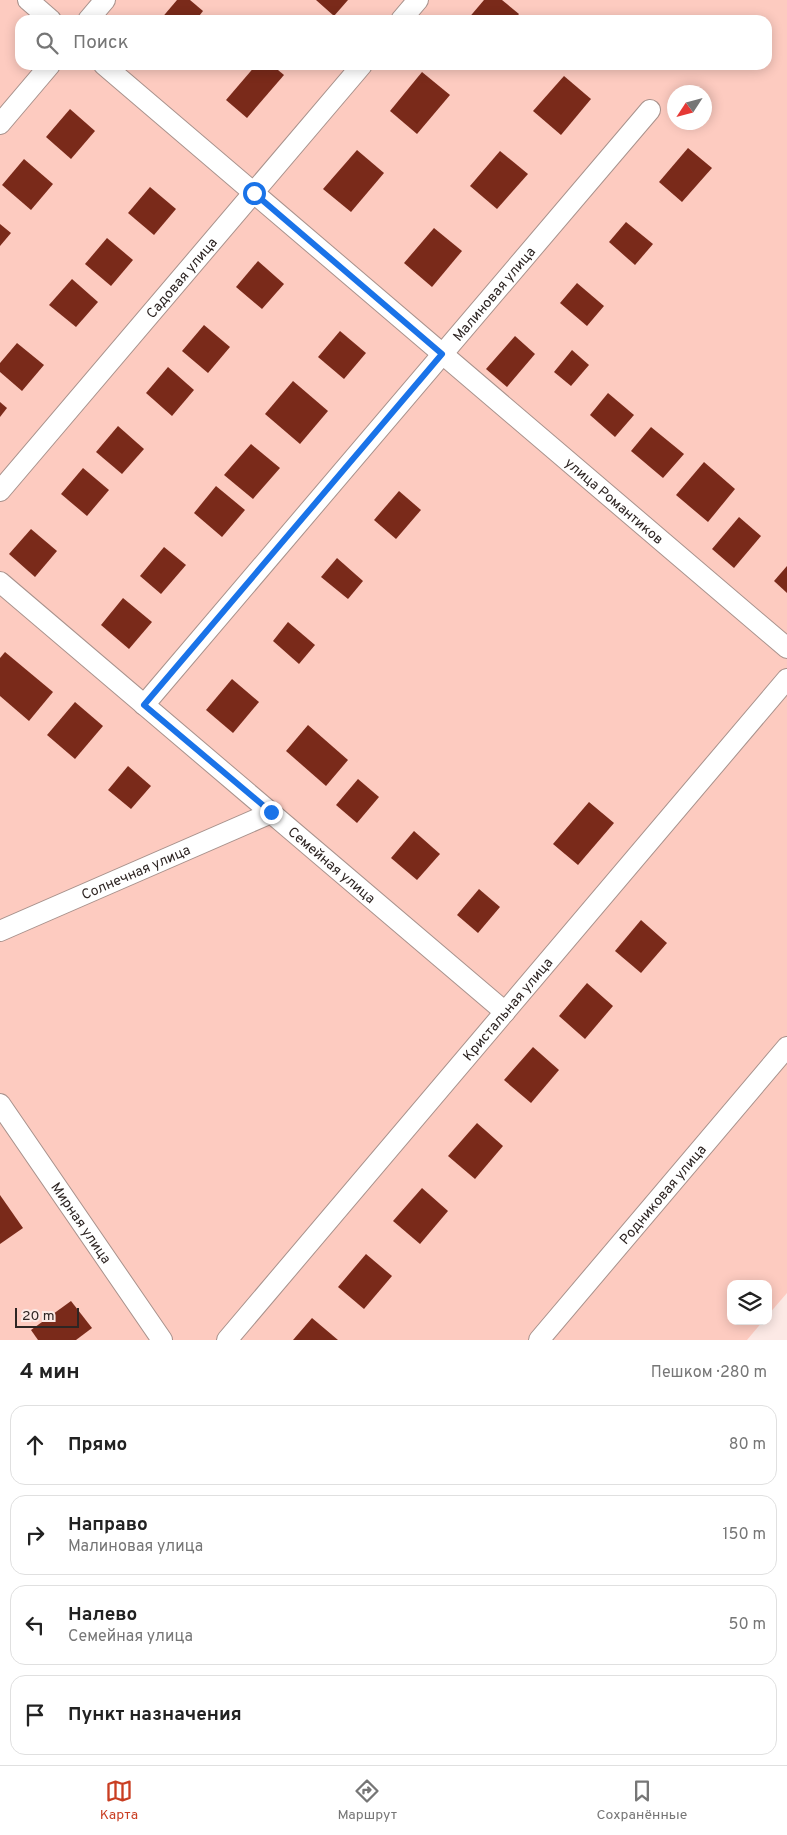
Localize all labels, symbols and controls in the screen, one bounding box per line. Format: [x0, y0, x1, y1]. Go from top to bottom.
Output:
search box [15, 15, 772, 70]
icon: search [33, 29, 61, 57]
text: Поиск [73, 31, 129, 55]
north arrow [667, 85, 712, 130]
route start [243, 182, 266, 205]
street label: Садовая улица [143, 235, 221, 322]
street label: Малиновая улица [450, 244, 540, 345]
street label: улица Романтиков [561, 455, 666, 549]
route end [260, 801, 283, 824]
street label: Семейная улица [284, 824, 378, 908]
street label: Солнечная улица [79, 842, 193, 904]
street label: Кристальная улица [460, 955, 557, 1065]
street label: Родниковая улица [617, 1142, 711, 1249]
street label: Мирная улица [46, 1180, 114, 1267]
map controls [727, 1280, 772, 1325]
button: layers [727, 1280, 772, 1325]
scale bar [15, 1305, 79, 1328]
text: 20 m [22, 1308, 55, 1325]
text: 4 мин [20, 1359, 80, 1386]
text: Пешком · 280 m [651, 1363, 767, 1383]
icon: ahead [21, 1431, 49, 1459]
text: Прямо [68, 1433, 127, 1457]
text: 80 m [729, 1435, 766, 1455]
text: Направо [68, 1513, 148, 1537]
icon: right [21, 1521, 49, 1549]
text: 150 m [723, 1525, 766, 1545]
text: Малиновая улица [68, 1537, 203, 1557]
text: Налево [68, 1603, 137, 1627]
icon: left [21, 1611, 49, 1639]
text: 50 m [729, 1615, 766, 1635]
text: Семейная улица [68, 1627, 193, 1647]
icon: arrive [21, 1701, 49, 1729]
text: Пункт назначения [68, 1703, 242, 1727]
tab: Карта [100, 1777, 138, 1824]
tab: Маршрут [337, 1777, 397, 1824]
tab: Сохранённые [596, 1777, 687, 1824]

